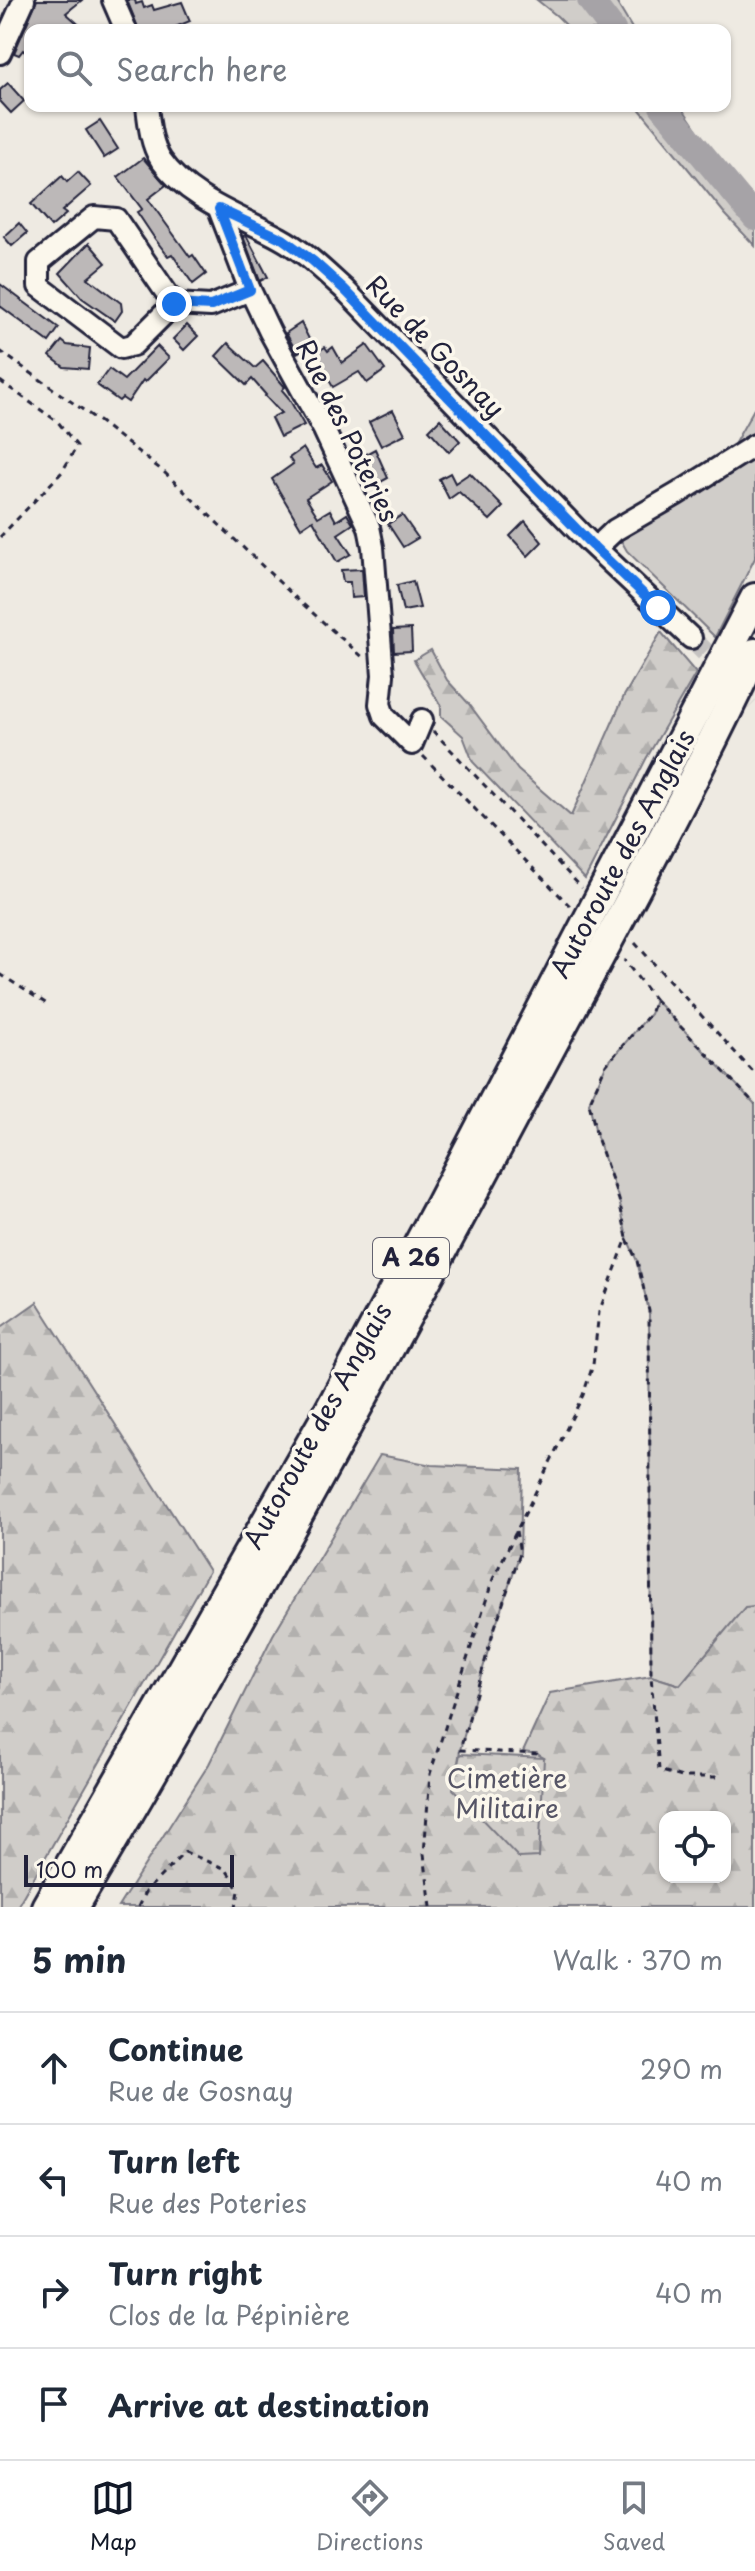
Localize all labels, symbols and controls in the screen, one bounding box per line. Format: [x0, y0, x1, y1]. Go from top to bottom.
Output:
search box [24, 24, 731, 112]
icon: search [52, 46, 96, 90]
text: Search here [116, 46, 288, 91]
street label: Rue de Gosnay [358, 266, 514, 426]
route end [156, 286, 192, 322]
street label: Rue des Poteries [287, 332, 409, 528]
route start [640, 590, 676, 626]
street label: Autoroute des Anglais [540, 722, 704, 984]
road number: A 26 [373, 1238, 449, 1278]
street label: Autoroute des Anglais [233, 1295, 401, 1556]
park label: Cimetière Militaire [447, 1758, 567, 1827]
map controls [659, 1811, 731, 1883]
button: locate [659, 1811, 731, 1883]
scale bar [24, 1851, 234, 1887]
text: 100 m [36, 1852, 103, 1885]
text: 5 min [32, 1933, 126, 1985]
text: Walk · 370 m [553, 1940, 723, 1979]
text: Continue [108, 2026, 243, 2071]
icon: ahead [32, 2046, 76, 2090]
text: 290 m [640, 2049, 723, 2088]
text: Rue de Gosnay [108, 2071, 293, 2110]
text: Turn left [108, 2138, 240, 2183]
icon: left [32, 2158, 76, 2202]
text: 40 m [655, 2161, 723, 2200]
text: Rue des Poteries [108, 2183, 307, 2222]
text: Turn right [108, 2250, 263, 2295]
icon: right [32, 2270, 76, 2314]
text: 40 m [655, 2273, 723, 2312]
text: Clos de la Pépinière [108, 2295, 350, 2334]
icon: arrive [32, 2382, 76, 2426]
text: Arrive at destination [108, 2382, 430, 2427]
tab: Map [90, 2476, 137, 2557]
tab: Directions [316, 2476, 423, 2557]
tab: Saved [603, 2476, 665, 2557]

